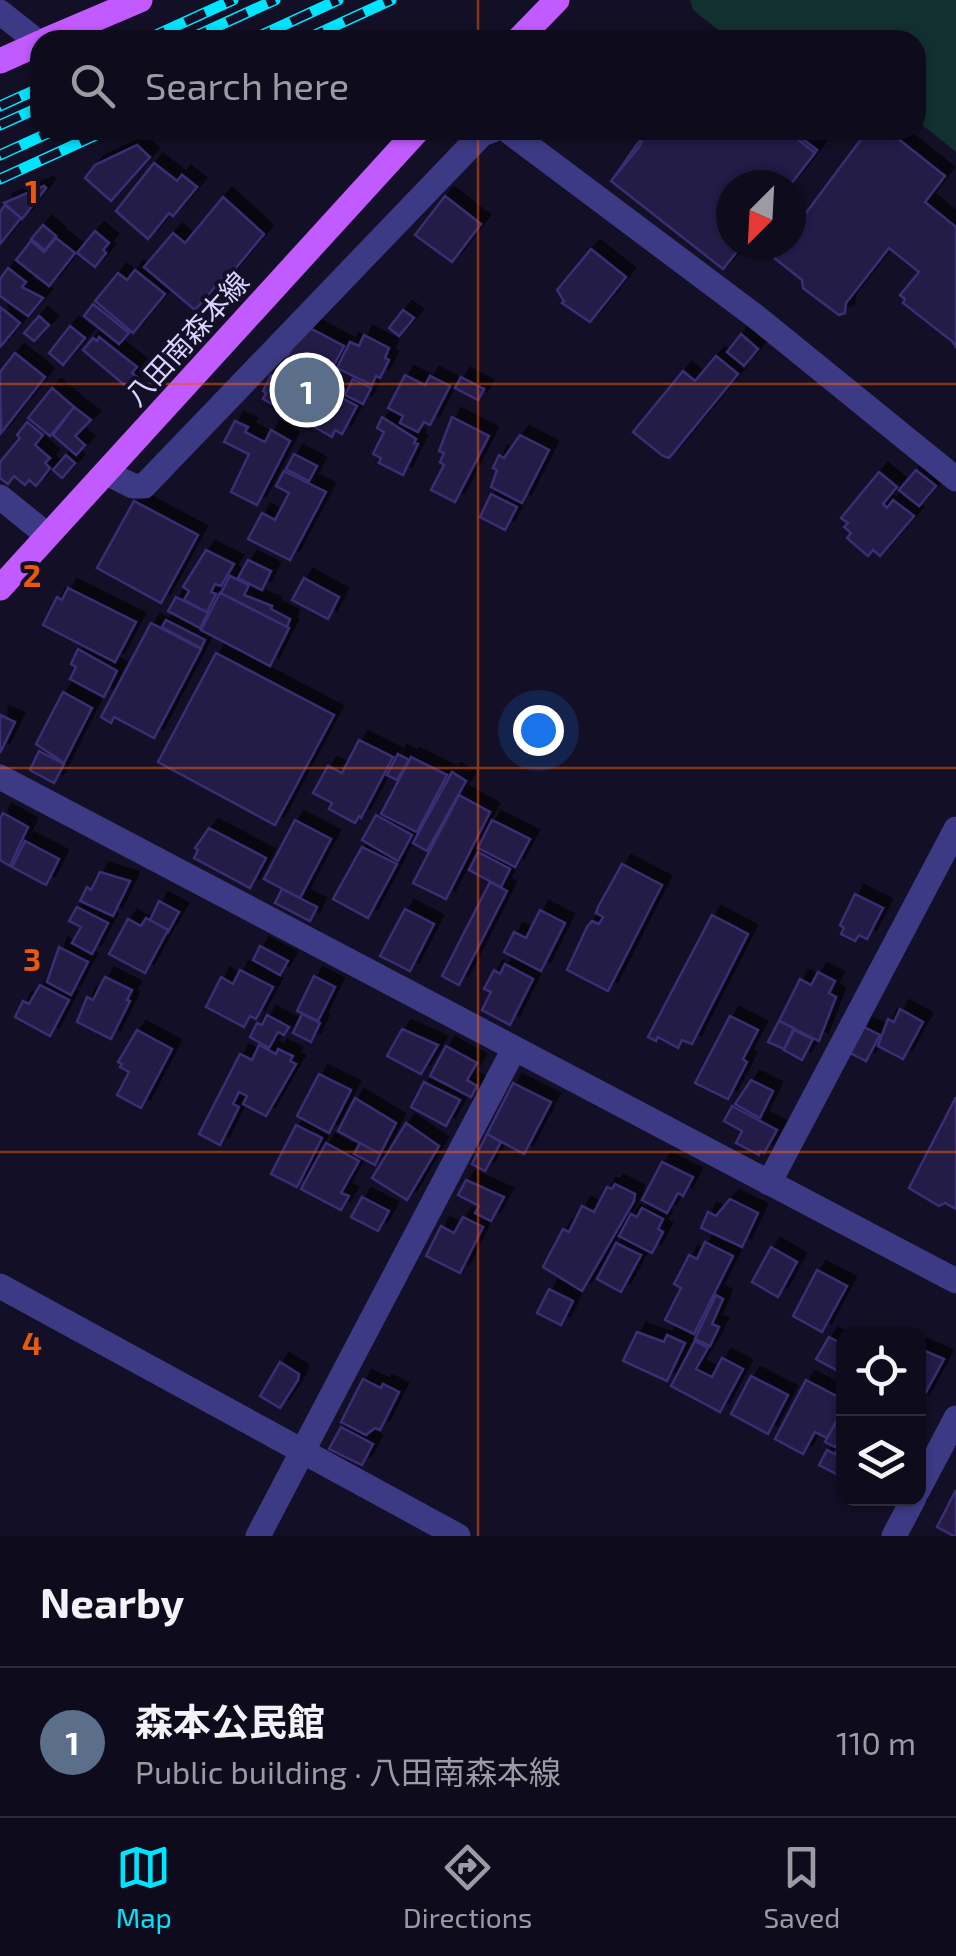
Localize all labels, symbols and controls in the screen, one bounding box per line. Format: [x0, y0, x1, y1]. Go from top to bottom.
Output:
search box [30, 30, 926, 140]
icon: search [65, 58, 120, 113]
text: Search here [145, 62, 349, 108]
north arrow [716, 170, 806, 260]
text: 1 [25, 171, 39, 209]
street label: 八田南森本線 [117, 265, 255, 412]
pin: 1 [274, 352, 340, 428]
text: 2 [23, 555, 41, 593]
your location [513, 705, 564, 756]
text: 3 [23, 939, 41, 977]
text: 4 [22, 1323, 42, 1361]
map controls [836, 1326, 926, 1506]
button: locate [836, 1326, 926, 1416]
button: layers [836, 1416, 926, 1506]
text: Nearby [40, 1576, 184, 1626]
text: 森本公民館 [135, 1698, 325, 1744]
text: 1 [66, 1723, 79, 1761]
text: 110 m [836, 1723, 916, 1761]
text: Public building · 八田南森本線 [135, 1752, 561, 1790]
tab: Map [116, 1840, 172, 1934]
tab: Directions [403, 1840, 532, 1934]
tab: Saved [764, 1840, 840, 1934]

